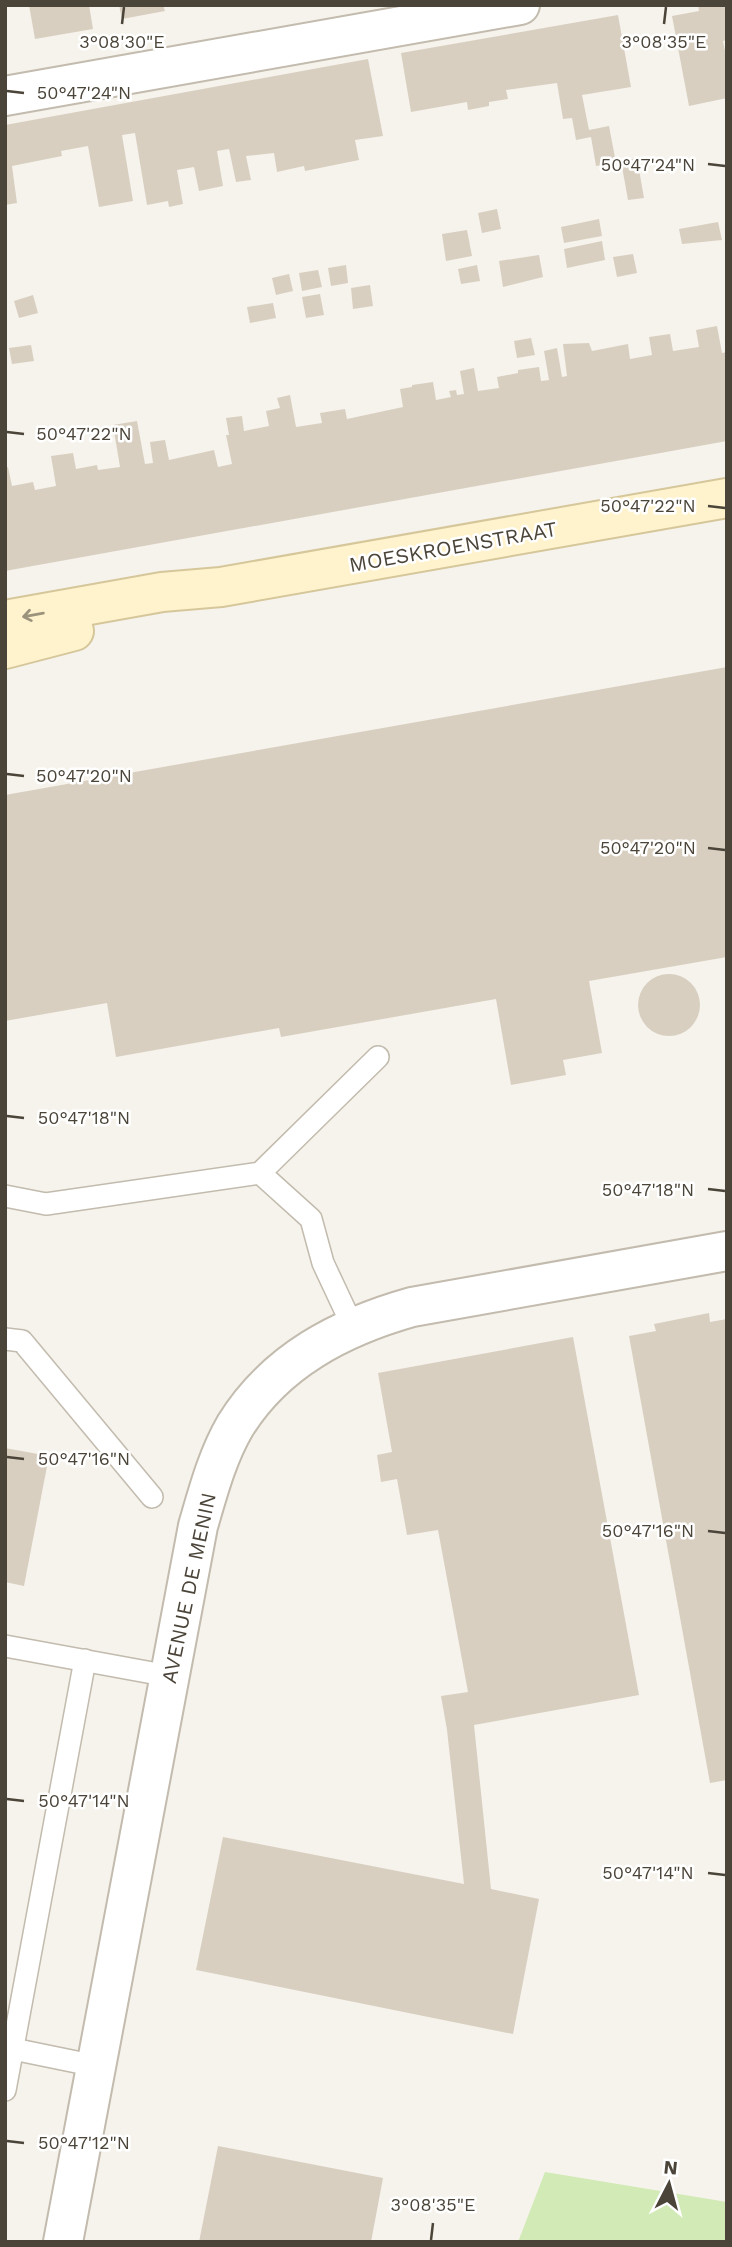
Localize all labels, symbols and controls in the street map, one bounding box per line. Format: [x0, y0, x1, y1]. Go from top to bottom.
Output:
text: 3°08'30"E [79, 31, 165, 52]
text: 3°08'35"E [622, 31, 706, 52]
text: 50°47'24"N [37, 82, 131, 103]
text: 50°47'24"N [601, 154, 695, 175]
text: 50°47'22"N [36, 423, 132, 444]
text: 50°47'22"N [600, 495, 696, 516]
street label: MOESKROENSTRAAT [347, 516, 559, 577]
one-way arrow [22, 609, 45, 622]
text: 50°47'20"N [36, 765, 132, 786]
text: 50°47'20"N [600, 837, 696, 858]
text: 50°47'18"N [38, 1107, 130, 1128]
text: 50°47'18"N [602, 1179, 694, 1200]
text: 50°47'16"N [38, 1448, 130, 1469]
street label: AVENUE DE MENIN [156, 1490, 221, 1686]
text: 50°47'16"N [602, 1520, 694, 1541]
text: 50°47'14"N [38, 1790, 130, 1811]
text: 50°47'14"N [602, 1862, 694, 1883]
text: 50°47'12"N [38, 2132, 130, 2153]
north arrow [634, 2149, 704, 2219]
text: N [663, 2155, 679, 2180]
text: 3°08'35"E [391, 2194, 475, 2215]

